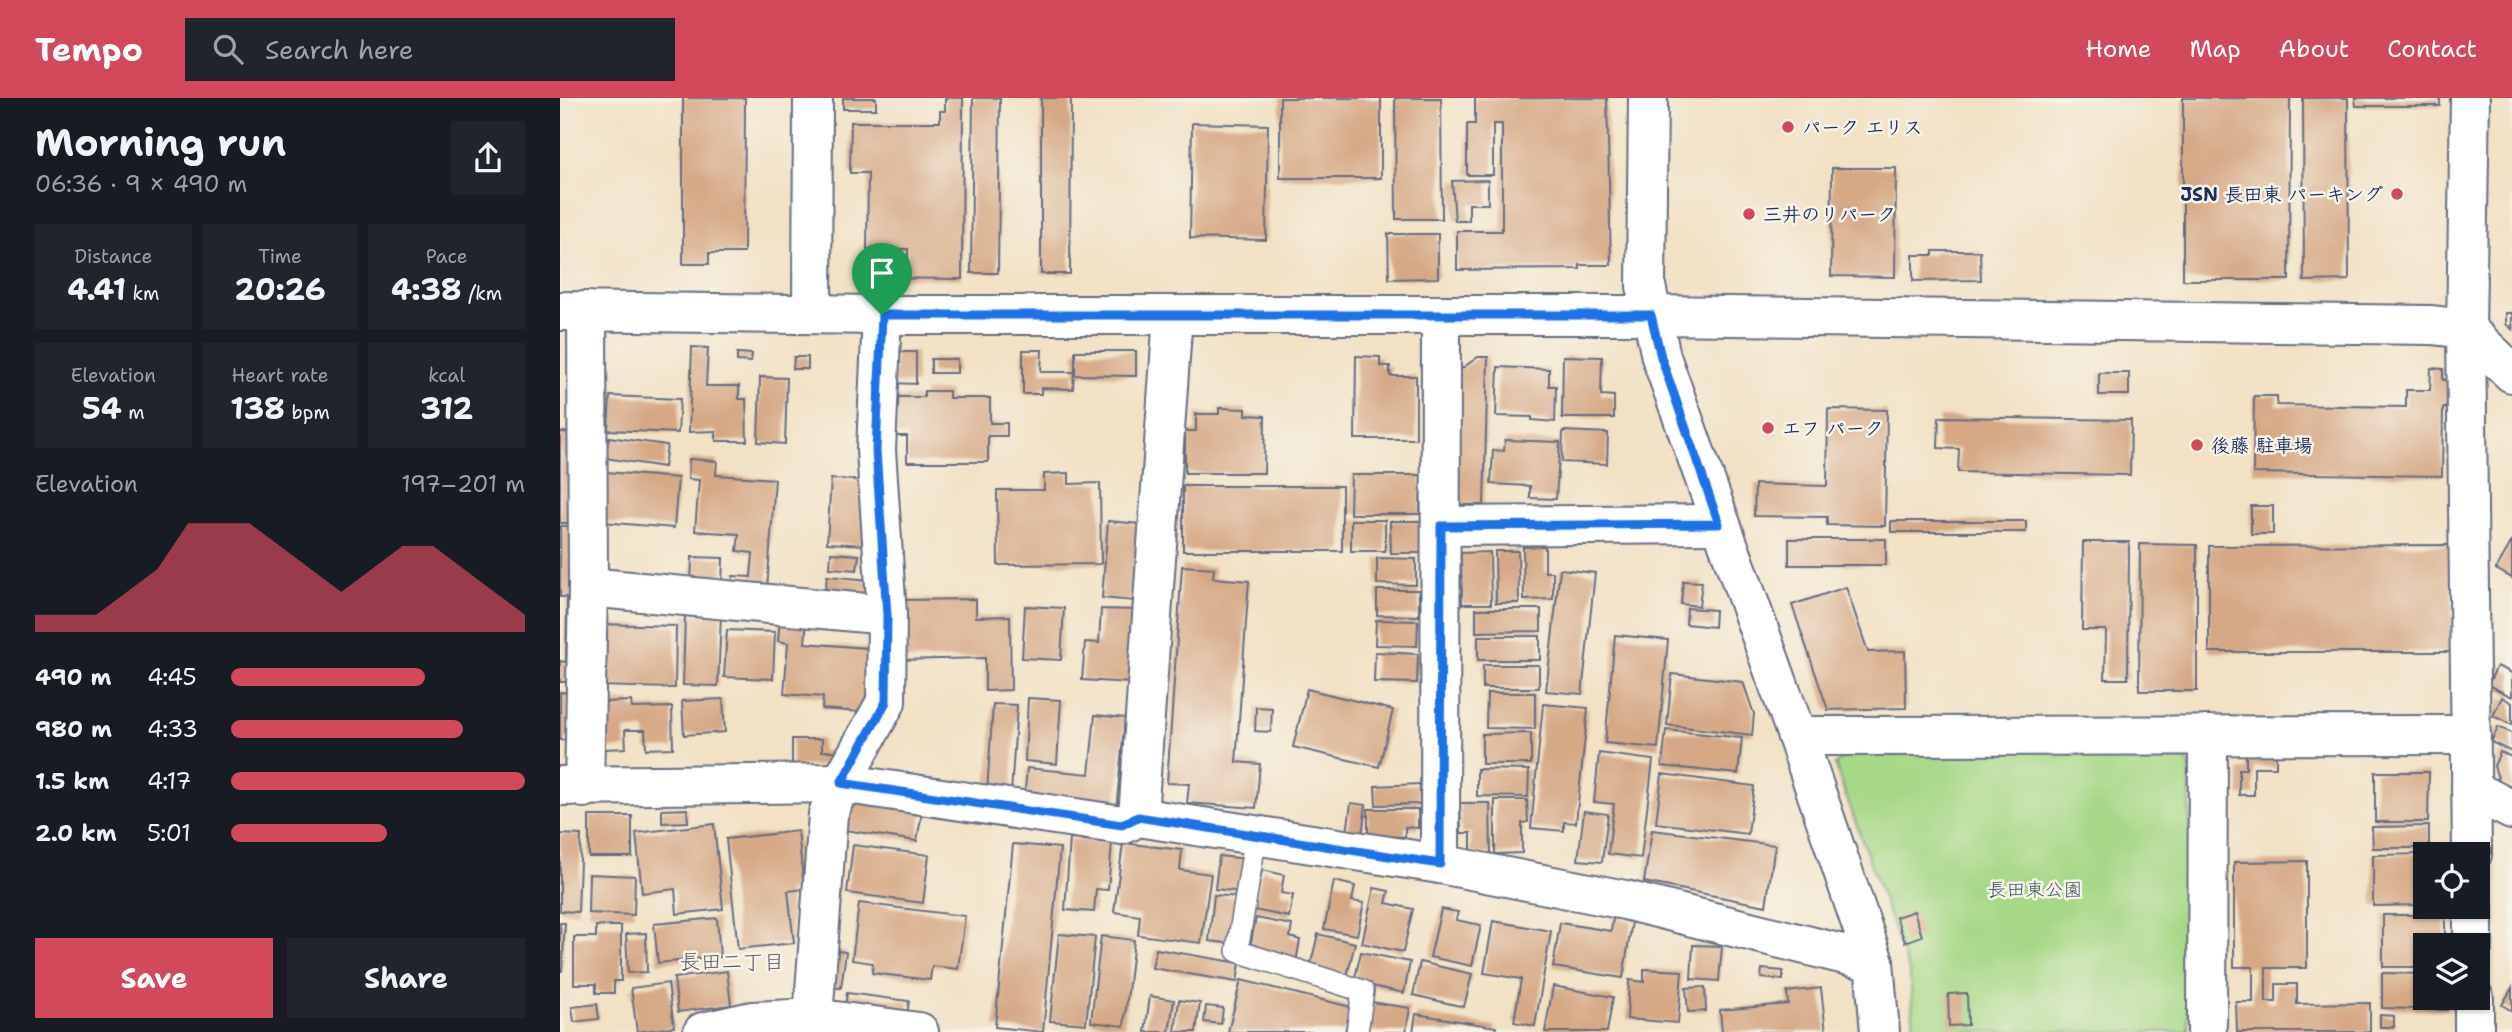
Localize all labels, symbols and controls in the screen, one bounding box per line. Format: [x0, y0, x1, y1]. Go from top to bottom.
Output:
search box [185, 18, 675, 81]
text: Tempo [35, 27, 143, 72]
icon: search [209, 30, 247, 68]
text: Search here [265, 32, 414, 67]
text: Home [2085, 33, 2151, 65]
text: Map [2189, 33, 2241, 65]
text: About [2279, 33, 2349, 65]
text: Contact [2387, 33, 2477, 65]
place label: パーク エリス [1802, 115, 1923, 140]
text: Morning run [35, 117, 286, 168]
marker: パーク エリス [1780, 119, 1796, 135]
button: share [451, 121, 525, 195]
text: 06:36 · 9 × 490 m [35, 169, 247, 199]
place label: JSN 長田東 パーキング [2180, 182, 2383, 207]
marker: JSN 長田東 パーキング [2389, 186, 2405, 202]
place label: 三井のリパーク [1763, 202, 1896, 227]
marker: 三井のリパーク [1741, 206, 1757, 222]
pin [852, 243, 912, 315]
text: Distance [74, 244, 152, 269]
text: Time [258, 244, 302, 269]
text: Pace [426, 244, 468, 269]
icon: arrive [863, 254, 901, 292]
text: 4.41 [67, 269, 126, 310]
text: 20:26 [234, 269, 326, 310]
text: 4:38 [391, 269, 462, 310]
text: km [126, 281, 159, 306]
text: /km [462, 281, 502, 306]
text: Elevation [71, 363, 156, 388]
text: Heart rate [232, 363, 328, 388]
text: kcal [428, 363, 465, 388]
text: 54 [82, 388, 122, 429]
text: 138 [230, 388, 285, 429]
text: 312 [420, 388, 473, 429]
text: m [122, 400, 145, 425]
text: bpm [285, 400, 330, 425]
place label: エフ パーク [1782, 416, 1884, 441]
marker: エフ パーク [1760, 420, 1776, 436]
place label: 後藤 駐車場 [2211, 433, 2313, 458]
marker: 後藤 駐車場 [2189, 437, 2205, 453]
text: Elevation [35, 469, 138, 499]
text: 197–201 m [401, 469, 525, 499]
text: 490 m [35, 662, 111, 692]
text: 4:45 [147, 662, 197, 692]
text: 980 m [35, 714, 112, 744]
text: 4:33 [147, 714, 198, 744]
text: 1.5 km [35, 766, 109, 796]
text: 4:17 [147, 766, 191, 796]
text: 2.0 km [35, 818, 117, 848]
text: 5:01 [147, 818, 191, 848]
map controls [2413, 842, 2490, 1010]
button: locate [2413, 842, 2490, 919]
park label: 長田東公園 [1987, 877, 2083, 902]
button: layers [2413, 933, 2490, 1010]
button: Save [35, 938, 273, 1018]
button: Share [287, 938, 525, 1018]
district label: 長田二丁目 [680, 948, 785, 976]

